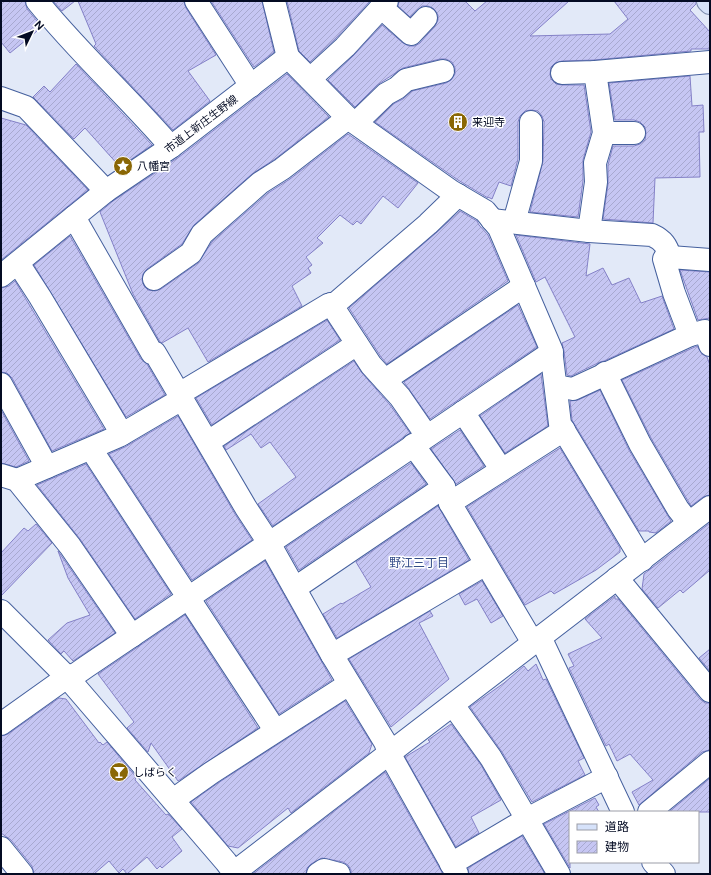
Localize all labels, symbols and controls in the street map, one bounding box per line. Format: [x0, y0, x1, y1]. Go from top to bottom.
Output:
north arrow [12, 12, 52, 52]
text: N [31, 17, 47, 33]
street label: 市道上新庄生野線 [162, 92, 240, 156]
building icon: 来迎寺 [447, 111, 469, 133]
place label: 来迎寺 [472, 115, 505, 129]
place icon: 八幡宮 [112, 155, 134, 177]
place label: 八幡宮 [137, 159, 170, 173]
district label: 野江三丁目 [389, 555, 449, 571]
bar icon: しばらく [108, 761, 130, 783]
place label: しばらく [133, 765, 177, 779]
legend [569, 811, 699, 863]
text: 道路 [605, 819, 629, 835]
text: 建物 [605, 839, 629, 855]

